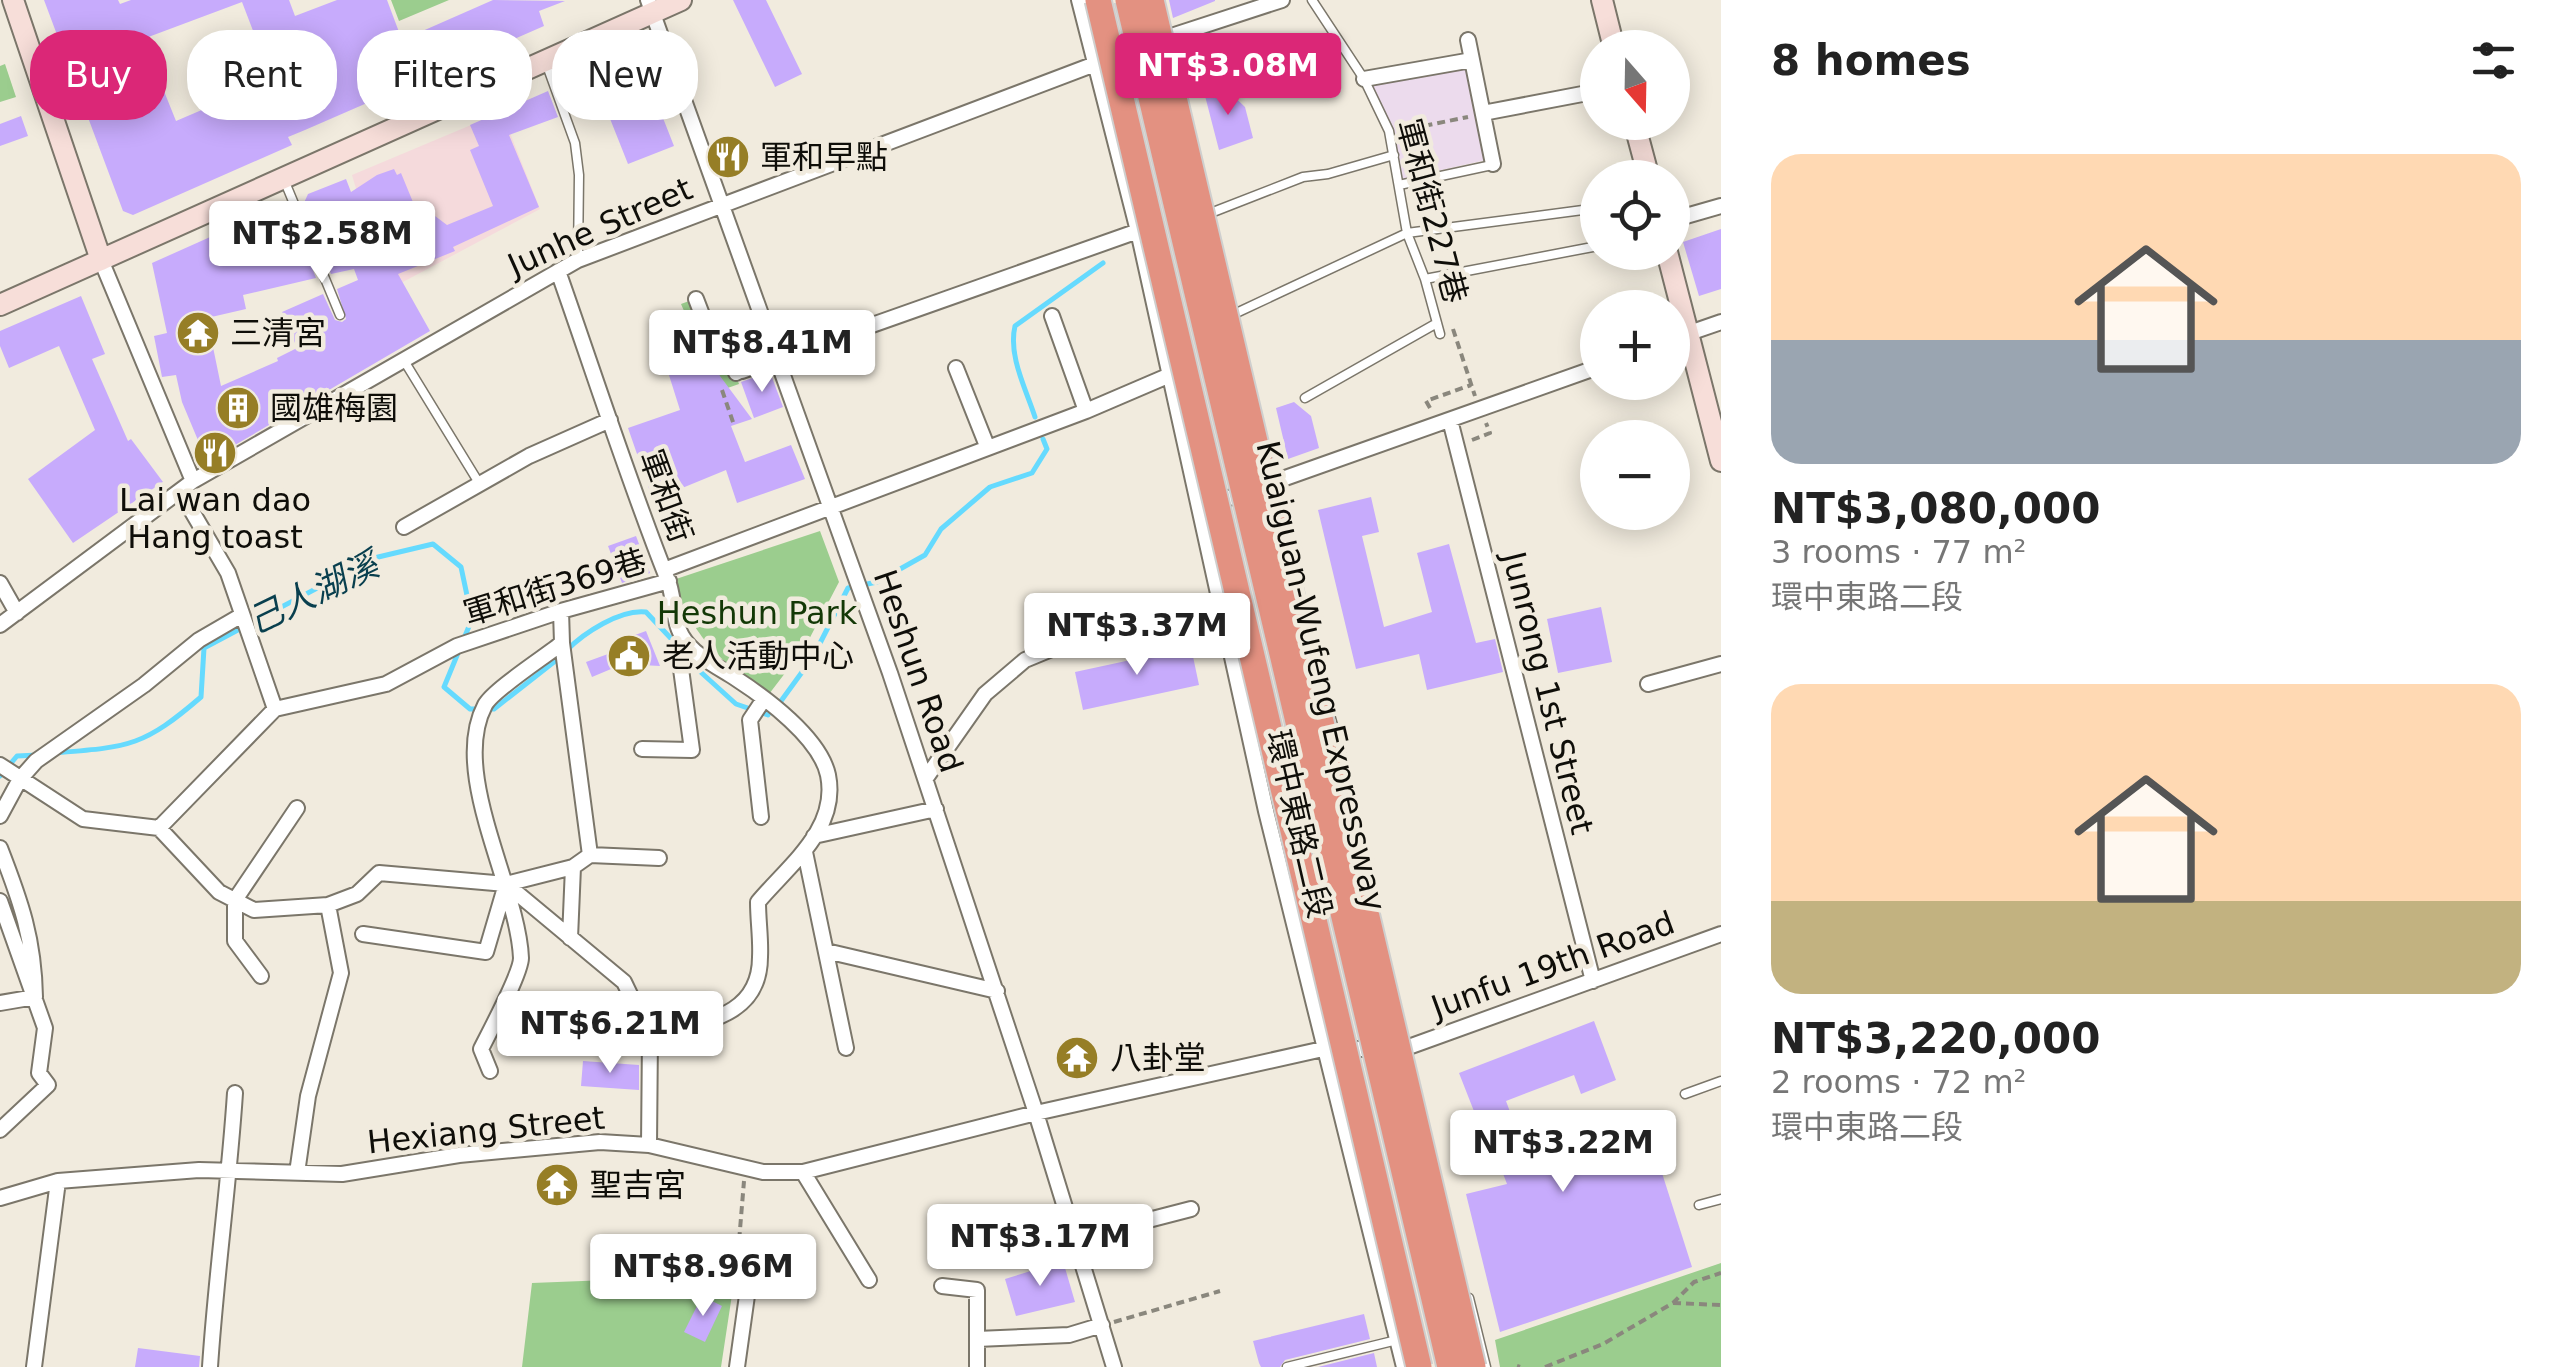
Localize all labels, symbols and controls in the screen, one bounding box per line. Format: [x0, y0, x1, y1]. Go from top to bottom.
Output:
chip: Buy [30, 30, 167, 120]
chip: Rent [187, 30, 337, 120]
chip: Filters [357, 30, 532, 120]
chip: New [552, 30, 698, 120]
north arrow [1580, 30, 1690, 140]
map controls [1580, 30, 1690, 530]
pin: NT$3.08M [1125, 33, 1331, 118]
icon: filters [2466, 33, 2521, 88]
text: 8 homes [1771, 36, 1971, 85]
text: NT$3.08M [1137, 46, 1319, 84]
street label: 軍和街227巷 [1389, 115, 1475, 307]
restaurant icon: 軍和早點 [705, 134, 751, 180]
place label: 軍和早點 [760, 138, 888, 176]
button: locate [1580, 160, 1690, 270]
street label: Junhe Street [500, 170, 698, 285]
pin: NT$2.58M [219, 201, 425, 286]
text: NT$2.58M [231, 214, 413, 252]
icon: home [2056, 219, 2236, 399]
button: + [1580, 290, 1690, 400]
temple icon: 三清宮 [175, 310, 221, 356]
pin: NT$8.41M [659, 310, 865, 395]
place label: 三清宮 [230, 314, 326, 352]
text: NT$8.41M [671, 323, 853, 361]
building icon: 國雄梅園 [215, 385, 261, 431]
place label: 國雄梅園 [270, 389, 398, 427]
button: − [1580, 420, 1690, 530]
restaurant icon: Lai wan dao Hang toast [192, 430, 238, 476]
street label: Kuaiguan-Wufeng Expressway [1248, 437, 1394, 915]
street label: 軍和街 [632, 444, 700, 548]
place label: Lai wan dao Hang toast [119, 481, 311, 556]
text: NT$3,080,000 [1771, 484, 2101, 533]
text: 3 rooms · 77 m² [1771, 533, 2026, 571]
street label: 軍和街369巷 [459, 541, 651, 633]
water label: 己人湖溪 [241, 542, 389, 642]
street label: Junrong 1st Street [1494, 546, 1601, 838]
street label: Heshun Road [866, 565, 970, 777]
text: 環中東路二段 [1771, 578, 1963, 616]
pin: NT$3.37M [1034, 593, 1240, 678]
park label: Heshun Park [657, 594, 858, 632]
text: NT$3.37M [1046, 606, 1228, 644]
public building icon: 老人活動中心 [606, 633, 652, 679]
place label: 老人活動中心 [662, 637, 854, 675]
street label: 環中東路二段 [1259, 726, 1339, 922]
icon: home [2056, 749, 2236, 929]
street label: Junfu 19th Road [1424, 903, 1680, 1027]
pin: NT$6.21M [507, 991, 713, 1076]
text: NT$6.21M [519, 1004, 701, 1042]
text: NT$3,220,000 [1771, 1014, 2101, 1063]
temple icon: 八卦堂 [1054, 1035, 1100, 1081]
place label: 八卦堂 [1110, 1039, 1206, 1077]
text: 2 rooms · 72 m² [1771, 1063, 2026, 1101]
street label: Hexiang Street [365, 1099, 607, 1161]
text: 環中東路二段 [1771, 1108, 1963, 1146]
pin: NT$3.22M [1460, 1110, 1666, 1195]
text: NT$3.22M [1472, 1123, 1654, 1161]
temple icon: 聖吉宮 [534, 1162, 580, 1208]
place label: 聖吉宮 [590, 1166, 686, 1204]
pin: NT$3.17M [937, 1204, 1143, 1289]
text: NT$3.17M [949, 1217, 1131, 1255]
pin: NT$8.96M [600, 1234, 806, 1319]
text: NT$8.96M [612, 1247, 794, 1285]

